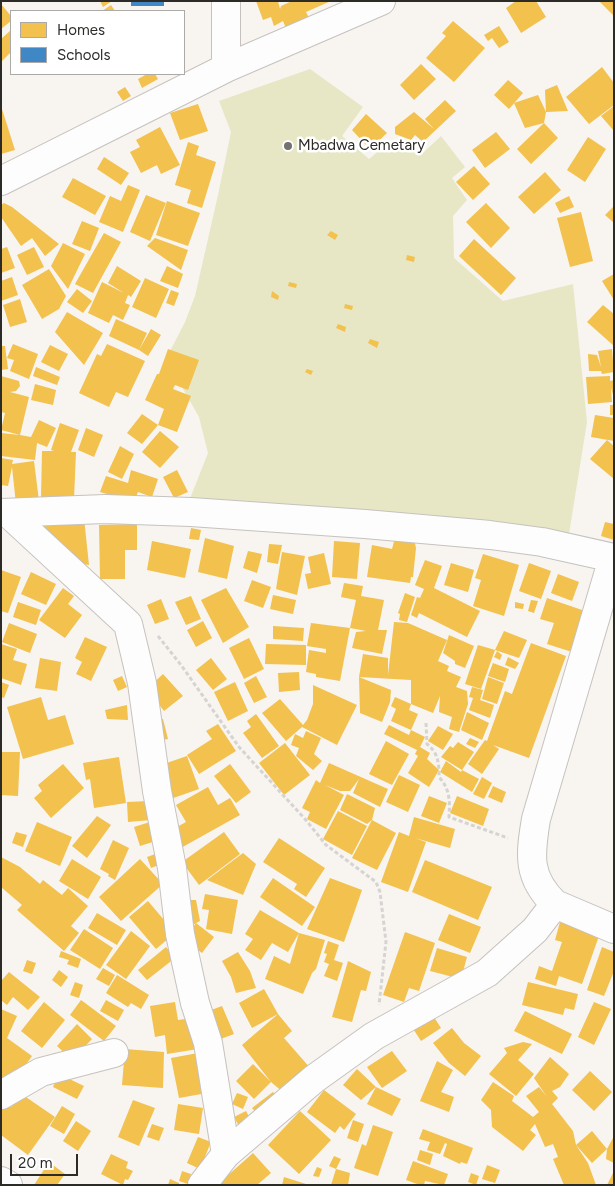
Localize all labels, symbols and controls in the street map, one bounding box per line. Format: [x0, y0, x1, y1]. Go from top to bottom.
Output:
legend [10, 10, 185, 75]
text: Homes [57, 21, 105, 39]
text: Schools [57, 46, 110, 64]
place label: Mbadwa Cemetary [298, 137, 425, 155]
marker: Mbadwa Cemetary [282, 140, 294, 152]
scale bar [12, 1144, 80, 1176]
text: 20 m [18, 1154, 52, 1172]

